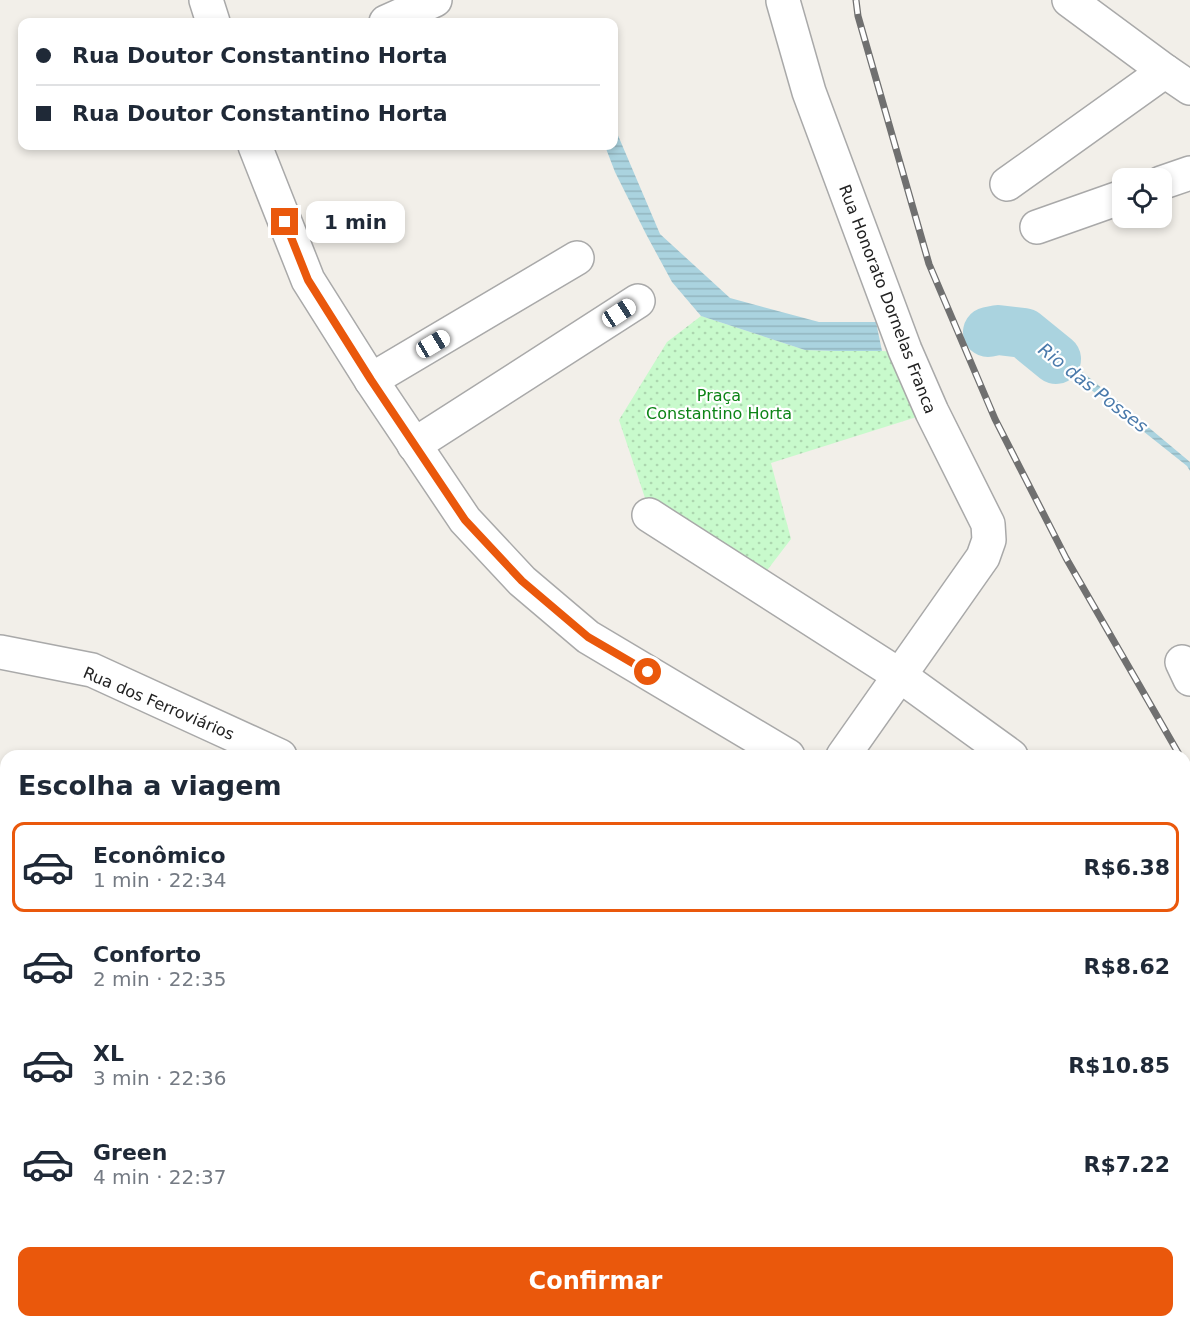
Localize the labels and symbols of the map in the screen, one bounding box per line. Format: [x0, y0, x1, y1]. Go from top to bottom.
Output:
street label: Rua Honorato Dornelas Franca [835, 182, 940, 416]
callout: 1 min [306, 201, 405, 243]
route end [271, 208, 298, 235]
car [599, 296, 639, 330]
car [413, 327, 453, 361]
water label: Rio das Posses [1034, 338, 1152, 437]
park label: Praça Constantino Horta [646, 386, 792, 423]
route start [634, 658, 661, 685]
street label: Rua dos Ferroviários [80, 663, 237, 744]

